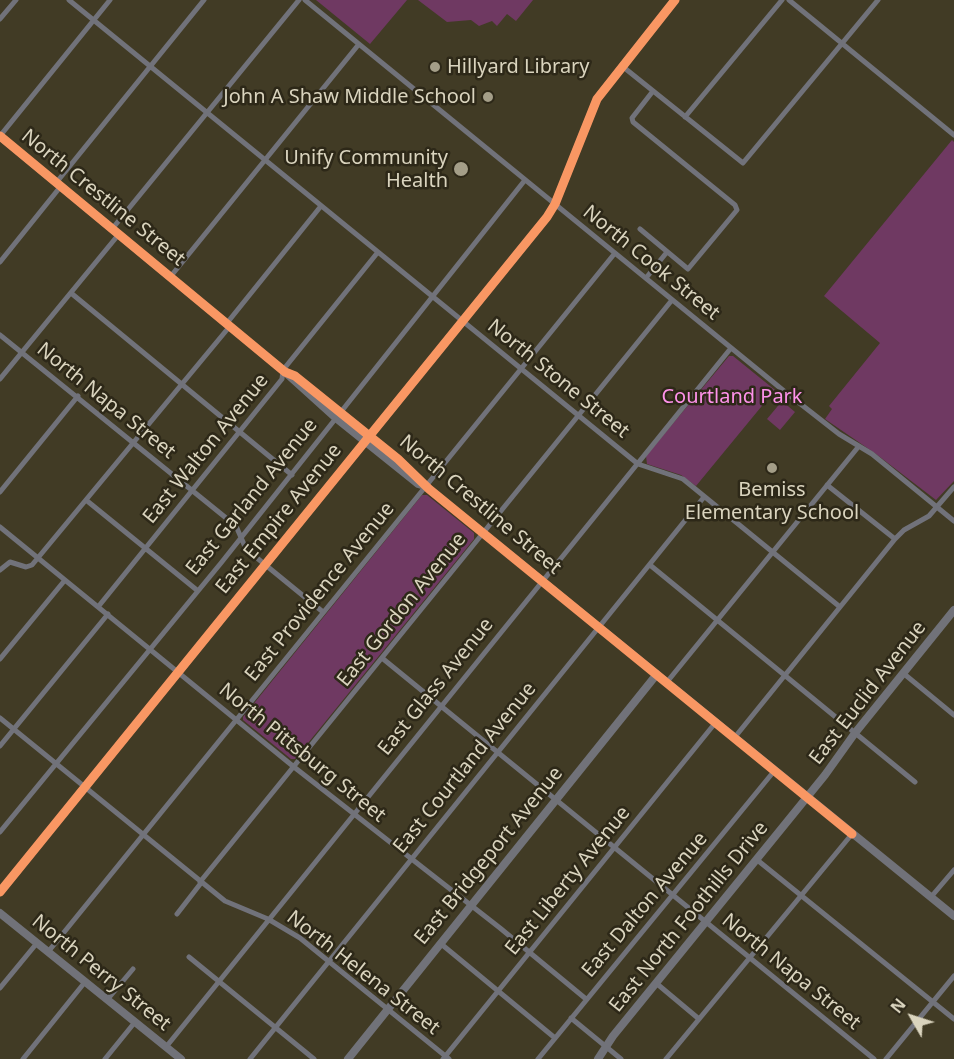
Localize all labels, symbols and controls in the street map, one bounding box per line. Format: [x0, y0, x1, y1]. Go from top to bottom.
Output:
place label: Hillyard Library [447, 55, 590, 79]
marker: Hillyard Library [428, 60, 442, 74]
place label: John A Shaw Middle School [223, 85, 476, 109]
marker: John A Shaw Middle School [481, 90, 495, 104]
street label: North Crestline Street [16, 125, 190, 271]
place label: Unify Community Health [284, 146, 448, 193]
marker: Unify Community Health [452, 160, 470, 178]
street label: North Cook Street [578, 201, 724, 325]
street label: North Stone Street [482, 315, 634, 443]
street label: North Napa Street [32, 338, 180, 464]
street label: East Walton Avenue [138, 369, 274, 529]
park label: Courtland Park [661, 385, 803, 409]
street label: East Garland Avenue [181, 414, 323, 580]
street label: North Crestline Street [394, 430, 566, 580]
street label: East Empire Avenue [211, 439, 347, 599]
marker: Bemiss Elementary School [765, 461, 779, 475]
place label: Bemiss Elementary School [685, 478, 859, 525]
street label: East Providence Avenue [240, 498, 400, 686]
street label: East Gordon Avenue [333, 528, 471, 692]
street label: East Glass Avenue [373, 613, 499, 761]
street label: East Euclid Avenue [805, 616, 931, 770]
street label: North Pittsburg Street [214, 678, 390, 828]
street label: East Courtland Avenue [389, 678, 541, 858]
street label: East Bridgeport Avenue [410, 762, 568, 950]
street label: East Liberty Avenue [501, 802, 635, 960]
street label: East North Foothills Drive [605, 817, 773, 1017]
street label: East Dalton Avenue [577, 827, 713, 983]
street label: North Helena Street [282, 906, 444, 1040]
street label: North Napa Street [717, 909, 865, 1035]
street label: North Perry Street [27, 910, 175, 1036]
north arrow [882, 987, 942, 1047]
text: N [885, 994, 911, 1018]

